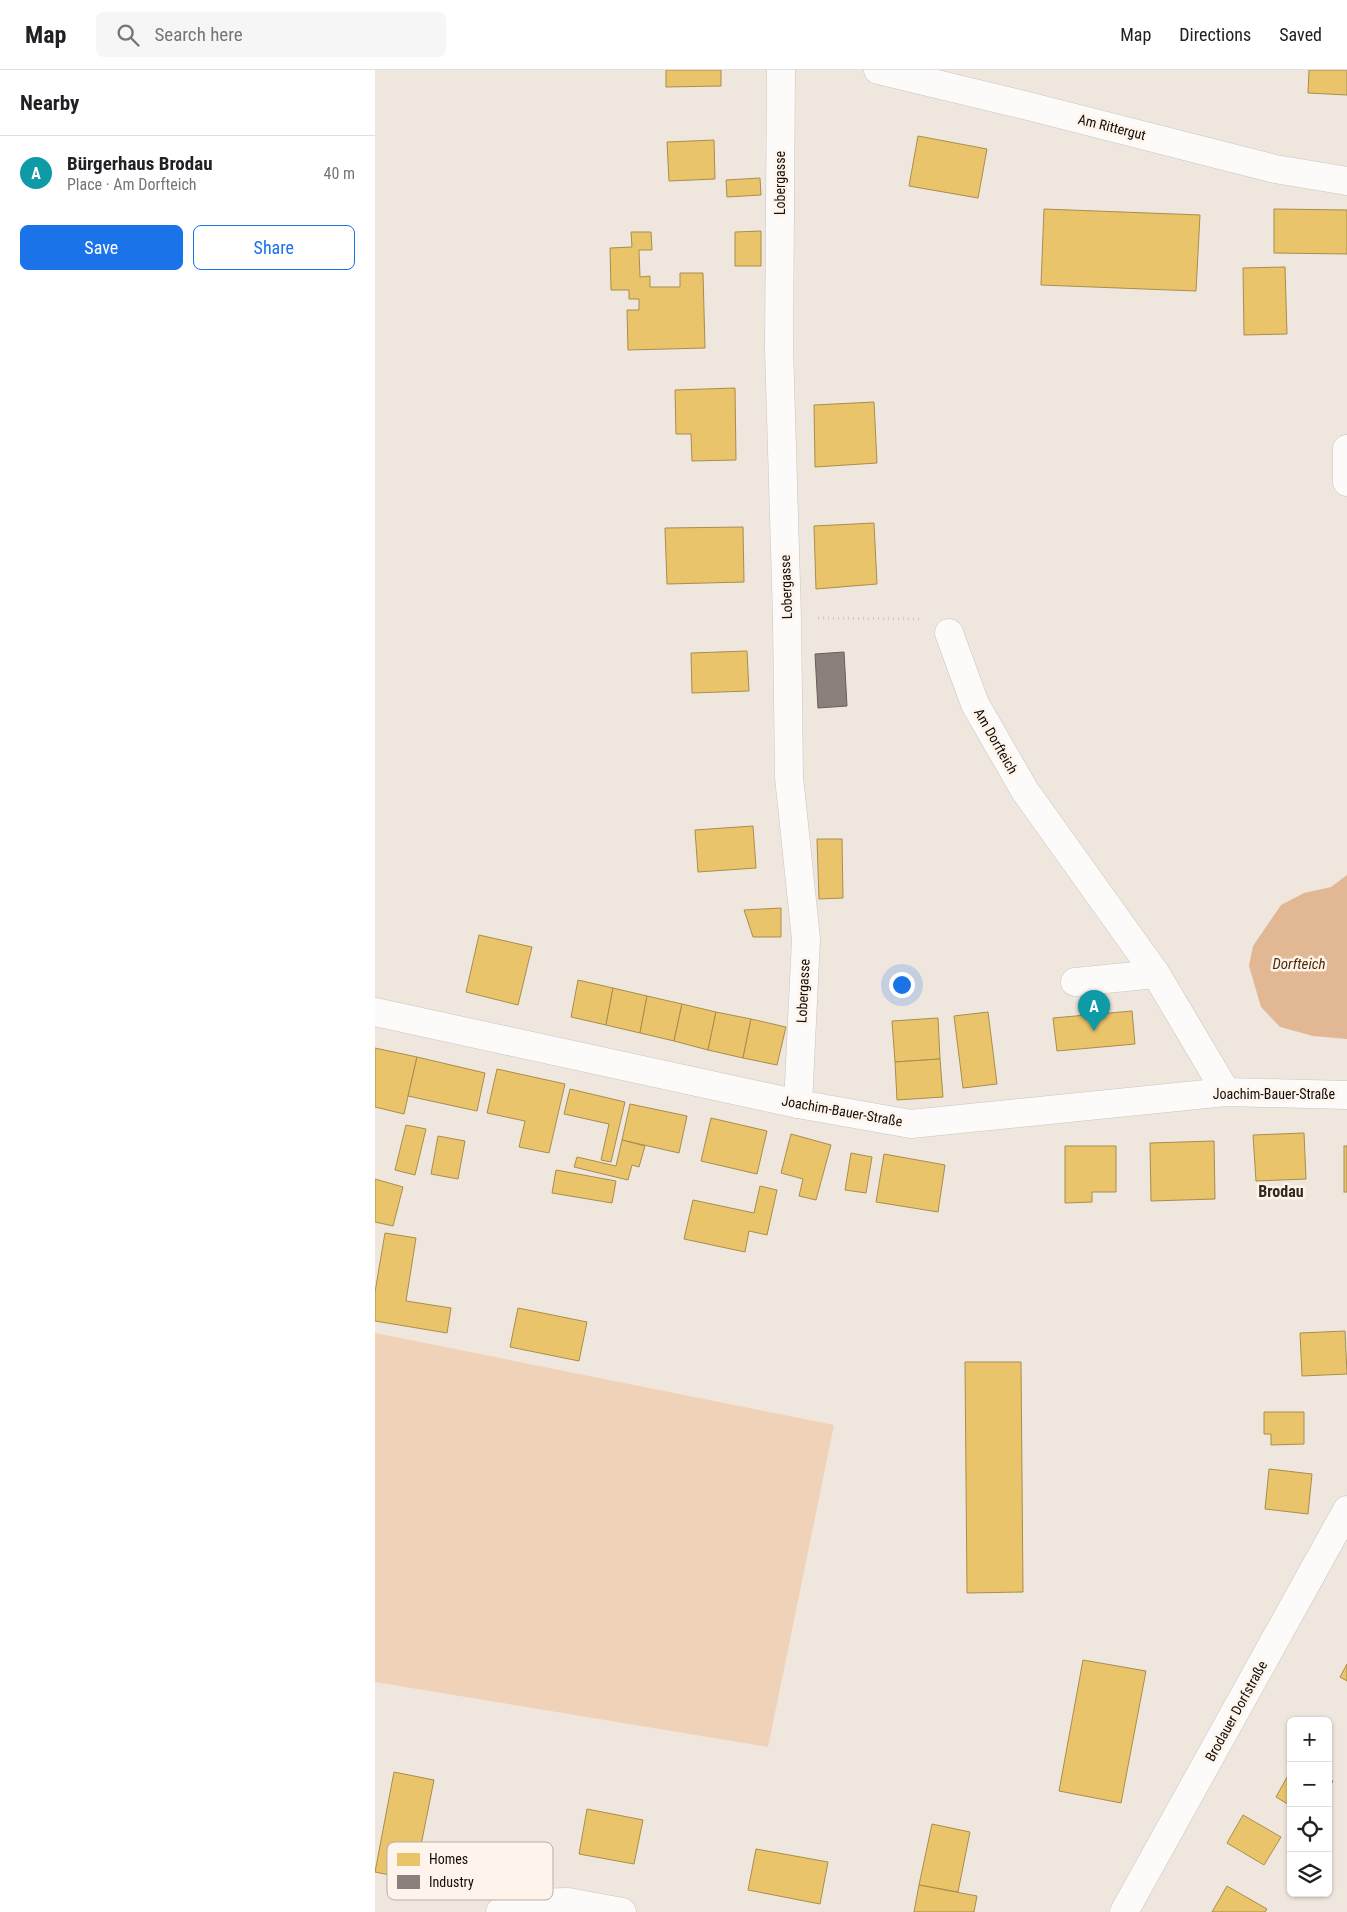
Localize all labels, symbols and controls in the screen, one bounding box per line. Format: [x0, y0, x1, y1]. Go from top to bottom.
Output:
search box [96, 12, 446, 57]
text: Map [25, 21, 66, 49]
icon: search [114, 21, 142, 49]
text: Search here [154, 23, 243, 46]
text: Map [1120, 24, 1151, 45]
text: Directions [1179, 24, 1251, 45]
text: Saved [1279, 24, 1322, 45]
text: Nearby [20, 91, 79, 115]
street label: Am Rittergut [1076, 111, 1148, 143]
street label: Lobergasse [772, 150, 788, 215]
text: Bürgerhaus Brodau [67, 152, 213, 175]
text: A [31, 164, 41, 183]
text: 40 m [323, 164, 355, 183]
text: Place · Am Dorfteich [67, 175, 197, 194]
button: Save [20, 225, 183, 270]
button: Share [193, 225, 355, 270]
street label: Lobergasse [777, 554, 795, 619]
street label: Am Dorfteich [971, 705, 1021, 777]
water label: Dorfteich [1273, 955, 1325, 973]
street label: Lobergasse [793, 958, 813, 1023]
your location [889, 972, 915, 998]
pin: A [1078, 990, 1110, 1031]
street label: Joachim-Bauer-Straße [1213, 1086, 1336, 1102]
street label: Joachim-Bauer-Straße [780, 1092, 904, 1130]
district label: Brodau [1258, 1182, 1304, 1201]
street label: Brodauer Dorfstraße [1202, 1658, 1270, 1764]
map controls [1287, 1717, 1332, 1897]
button: + [1287, 1717, 1332, 1762]
button: − [1287, 1762, 1332, 1807]
button: locate [1287, 1807, 1332, 1852]
legend [387, 1842, 553, 1900]
text: Homes [429, 1851, 468, 1867]
button: layers [1287, 1852, 1332, 1897]
text: Industry [429, 1874, 474, 1890]

